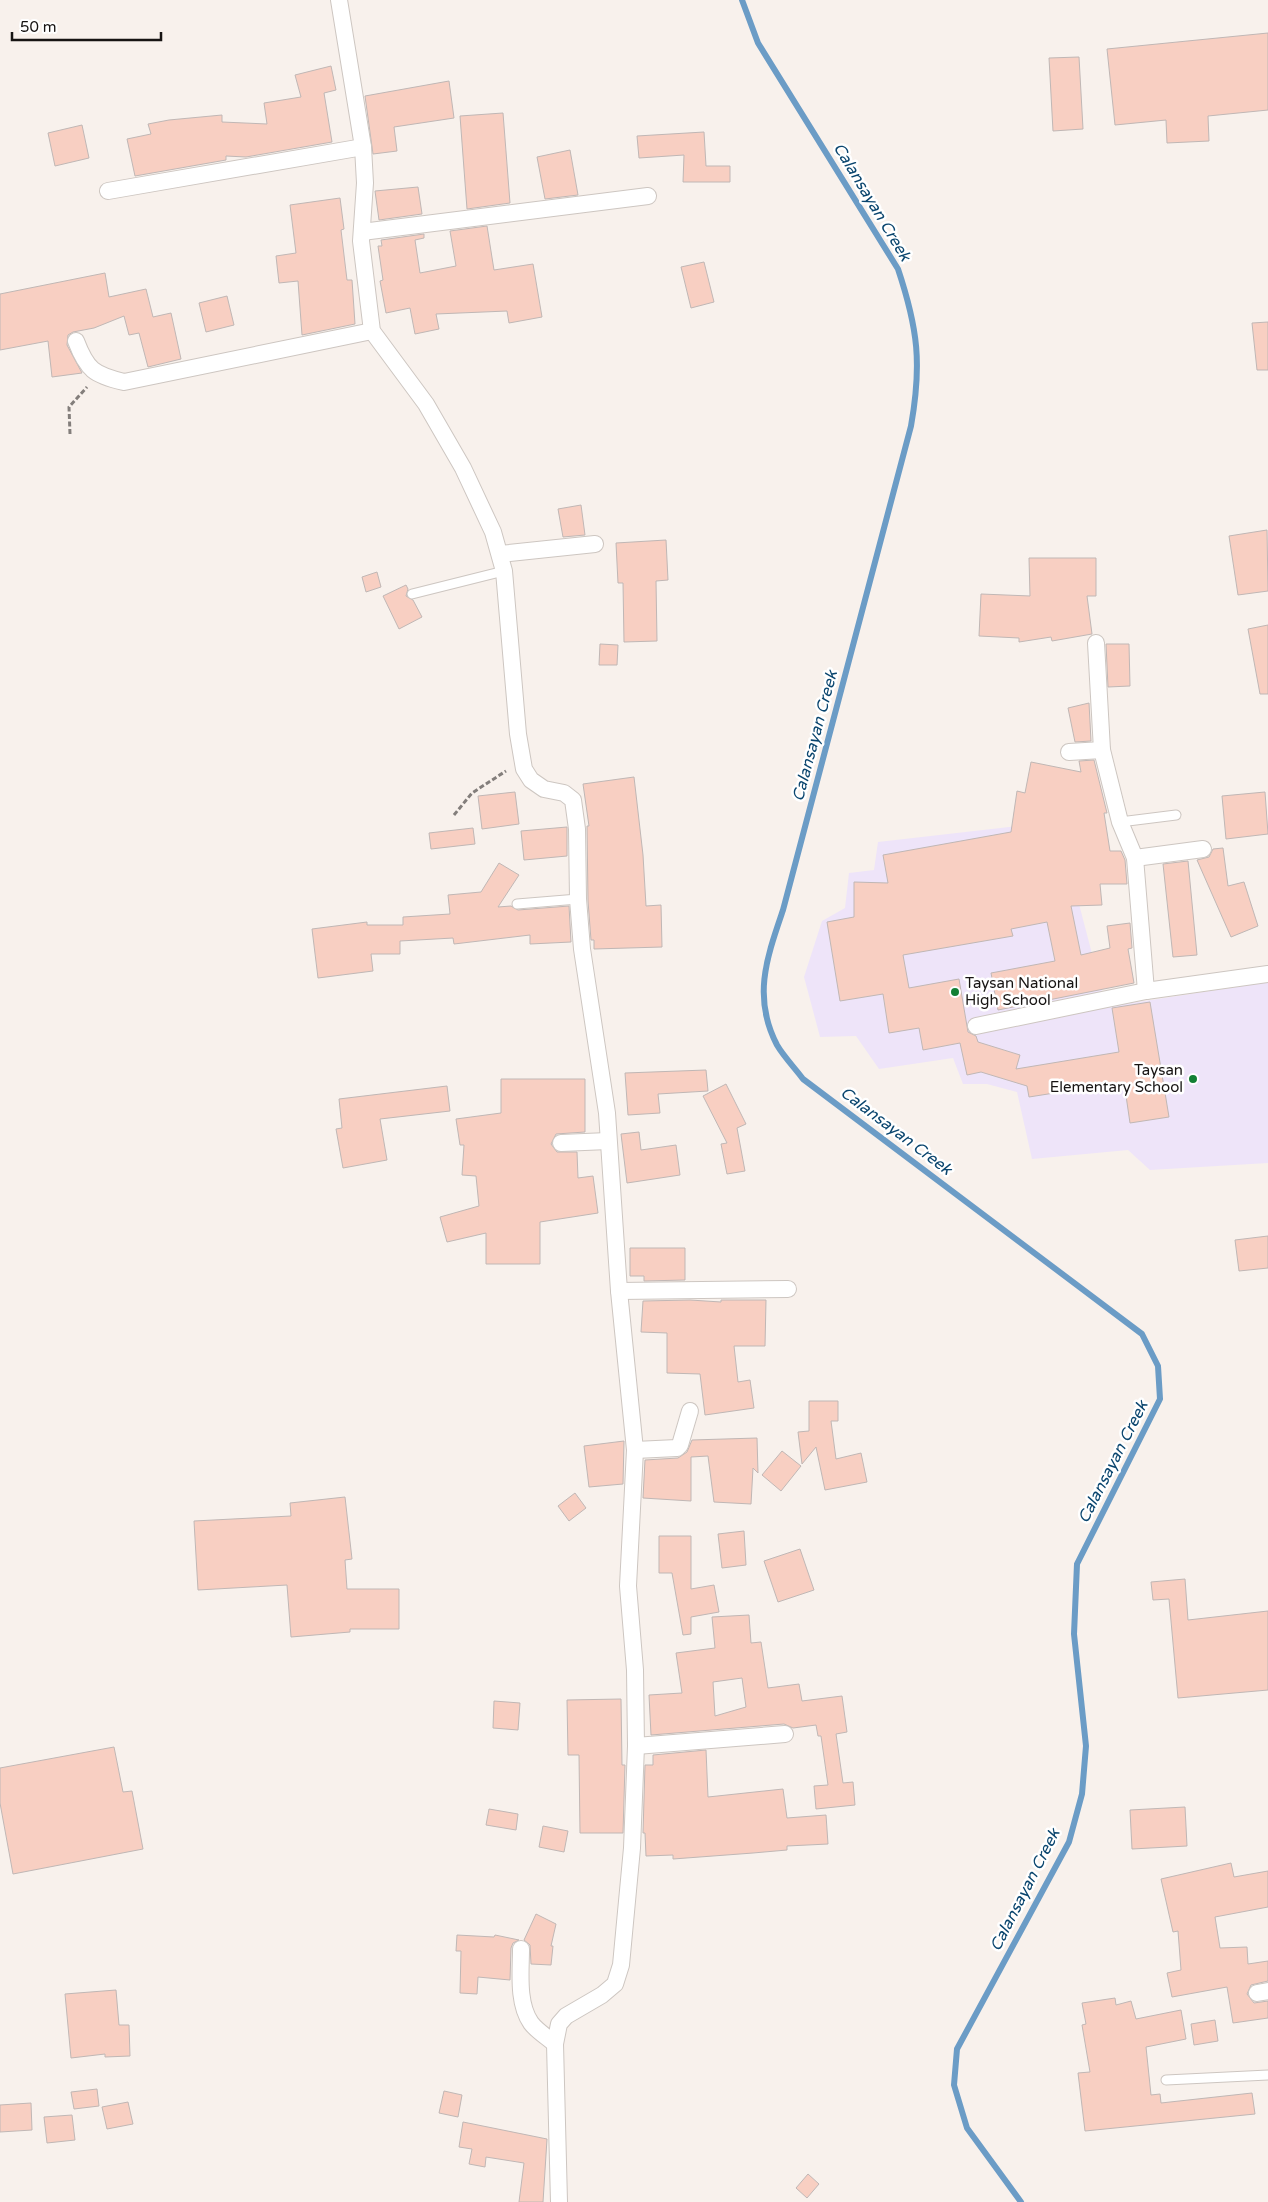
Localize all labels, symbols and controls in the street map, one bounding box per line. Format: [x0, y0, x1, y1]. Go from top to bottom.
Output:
scale bar [12, 10, 161, 42]
text: 50 m [20, 18, 57, 36]
water label: Calansayan Creek [829, 139, 916, 266]
water label: Calansayan Creek [788, 667, 842, 804]
place label: Taysan National High School [965, 974, 1078, 1009]
marker: Taysan National High School [949, 986, 961, 998]
place label: Taysan Elementary School [1050, 1061, 1183, 1096]
marker: Taysan Elementary School [1187, 1073, 1199, 1085]
water label: Calansayan Creek [836, 1083, 957, 1180]
water label: Calansayan Creek [1074, 1396, 1153, 1526]
water label: Calansayan Creek [986, 1824, 1065, 1954]

